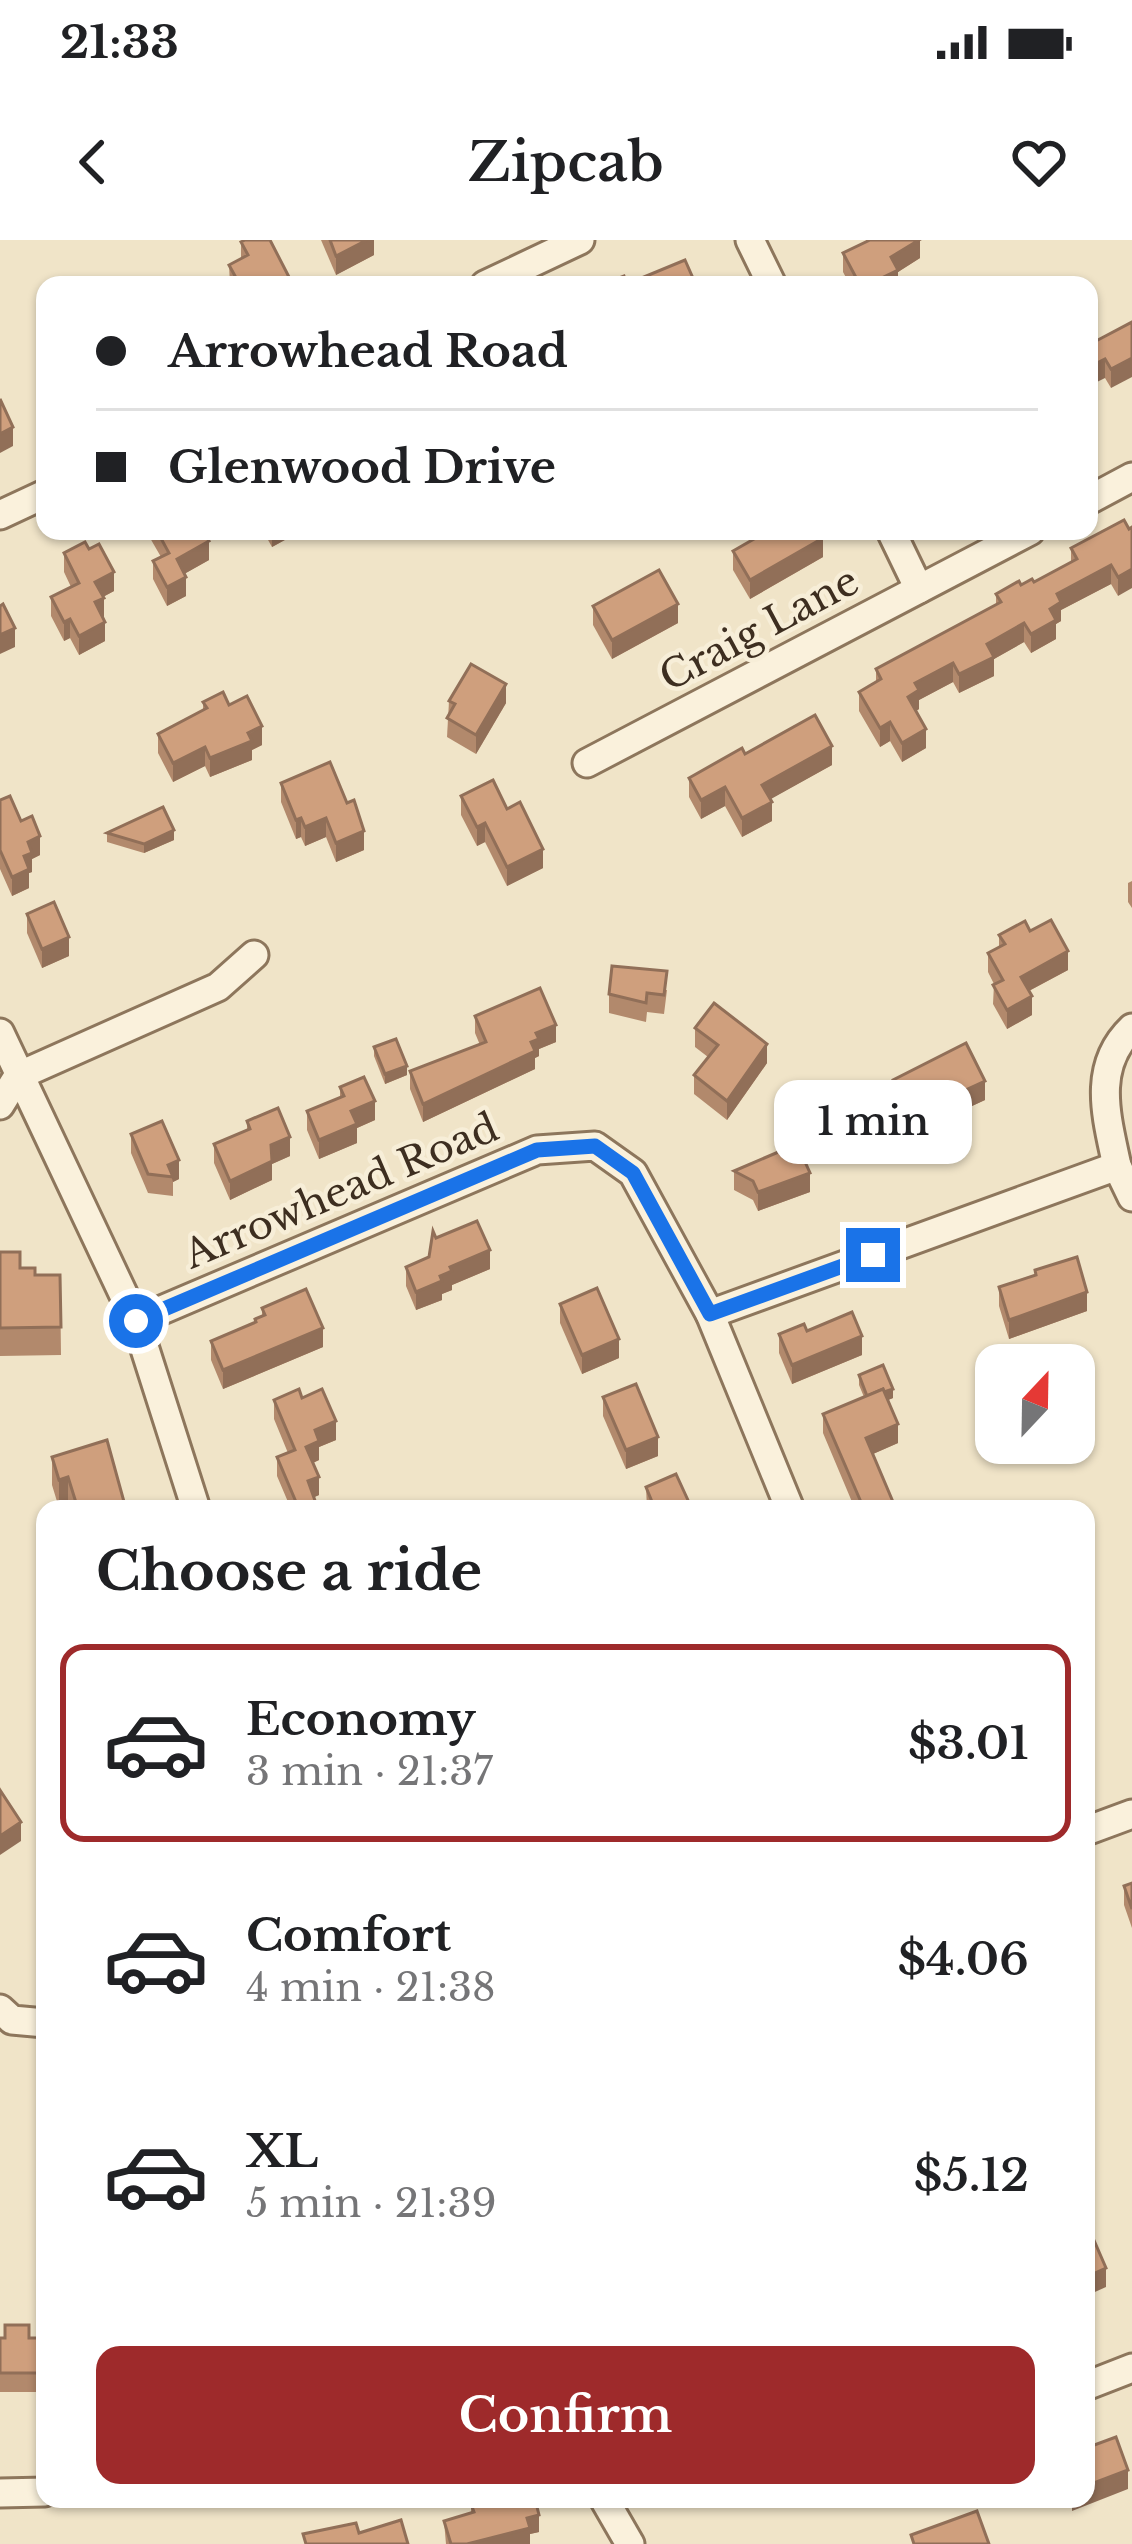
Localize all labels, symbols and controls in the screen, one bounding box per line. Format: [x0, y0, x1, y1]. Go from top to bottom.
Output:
text: 21:33 [60, 14, 179, 70]
icon: back [60, 129, 126, 195]
text: Zipcab [468, 129, 664, 196]
icon: heart [1006, 129, 1072, 195]
text: Arrowhead Road [168, 323, 568, 379]
text: Glenwood Drive [168, 439, 556, 495]
street label: Craig Lane [651, 556, 867, 702]
callout: 1 min [774, 1081, 972, 1165]
text: 1 min [817, 1097, 929, 1146]
street label: Arrowhead Road [176, 1103, 506, 1280]
route end [846, 1228, 900, 1282]
route start [109, 1294, 163, 1348]
north arrow [975, 1344, 1095, 1464]
map controls [975, 1344, 1095, 1464]
text: Choose a ride [96, 1538, 482, 1605]
icon: car [102, 1689, 210, 1797]
text: Economy [246, 1691, 476, 1747]
text: $3.01 [908, 1715, 1029, 1771]
text: 3 min · 21:37 [246, 1747, 493, 1796]
icon: car [102, 1905, 210, 2013]
text: Comfort [246, 1907, 451, 1963]
text: $4.06 [897, 1931, 1029, 1987]
text: 4 min · 21:38 [246, 1963, 496, 2012]
icon: car [102, 2121, 210, 2229]
text: XL [246, 2123, 318, 2179]
text: $5.12 [914, 2147, 1029, 2203]
text: 5 min · 21:39 [246, 2179, 497, 2228]
button: Confirm [96, 2346, 1035, 2484]

